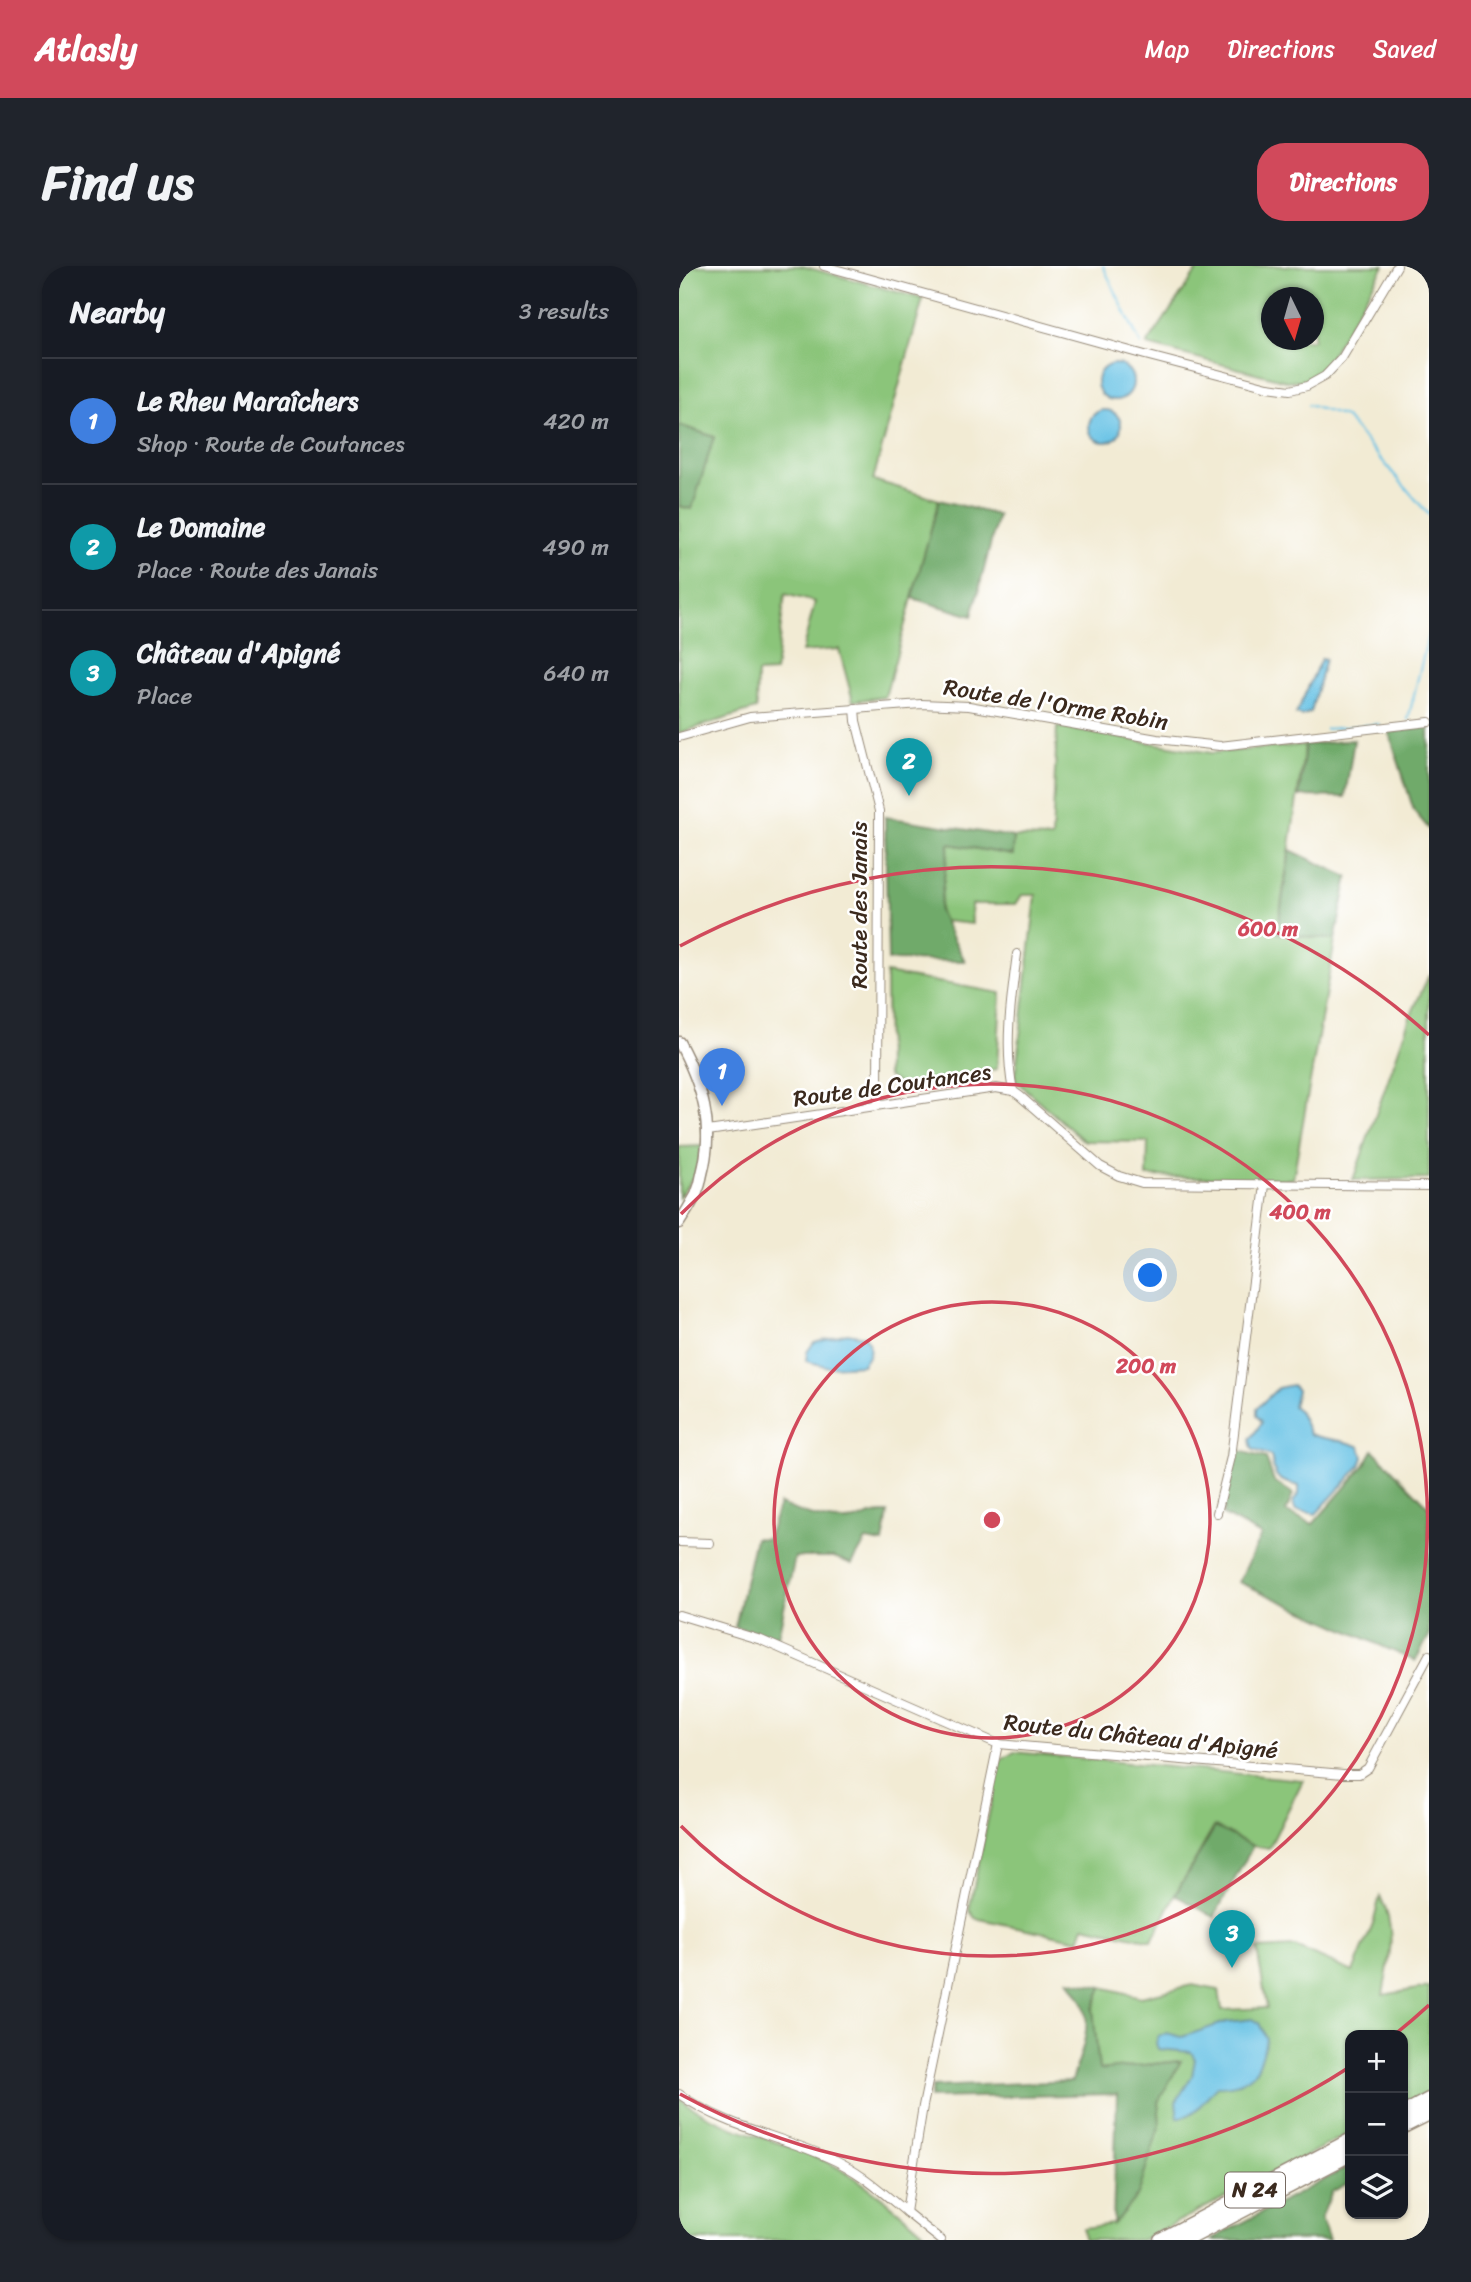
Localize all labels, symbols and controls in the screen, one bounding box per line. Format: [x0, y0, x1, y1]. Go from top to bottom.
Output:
text: Atlasly [35, 20, 137, 78]
text: Map [1145, 28, 1189, 70]
text: Directions [1227, 28, 1335, 70]
text: Saved [1373, 28, 1436, 70]
text: Find us [42, 139, 194, 226]
button: Directions [1257, 143, 1429, 221]
text: Nearby [70, 285, 165, 339]
north arrow [1261, 287, 1324, 350]
text: 3 results [519, 291, 609, 332]
text: Le Rheu Maraîchers [137, 378, 359, 424]
text: 1 [88, 401, 98, 442]
text: 420 m [543, 401, 609, 442]
text: Shop · Route de Coutances [137, 424, 405, 465]
text: Le Domaine [137, 504, 265, 550]
text: 2 [86, 527, 100, 568]
text: 490 m [542, 527, 609, 568]
text: Place · Route des Janais [137, 550, 378, 591]
text: Château d'Apigné [137, 630, 340, 676]
text: 3 [87, 653, 99, 694]
text: 640 m [543, 653, 609, 694]
street label: Route de l'Orme Robin [941, 667, 1171, 742]
text: Place [137, 676, 192, 717]
pin: 2 [886, 738, 932, 796]
street label: Route des Janais [839, 821, 880, 989]
text: 600 m [1237, 910, 1299, 948]
pin: 1 [699, 1048, 745, 1106]
street label: Route de Coutances [791, 1051, 994, 1120]
text: 400 m [1268, 1193, 1331, 1231]
your location [1133, 1258, 1167, 1292]
text: 200 m [1115, 1347, 1177, 1385]
centre of rings [980, 1508, 1004, 1532]
street label: Route du Château d'Apigné [1002, 1702, 1280, 1771]
pin: 3 [1209, 1910, 1255, 1968]
map controls [1345, 2030, 1408, 2219]
button: + [1345, 2030, 1408, 2093]
button: − [1345, 2093, 1408, 2156]
button: layers [1345, 2156, 1408, 2219]
road number: N 24 [1225, 2172, 1285, 2207]

